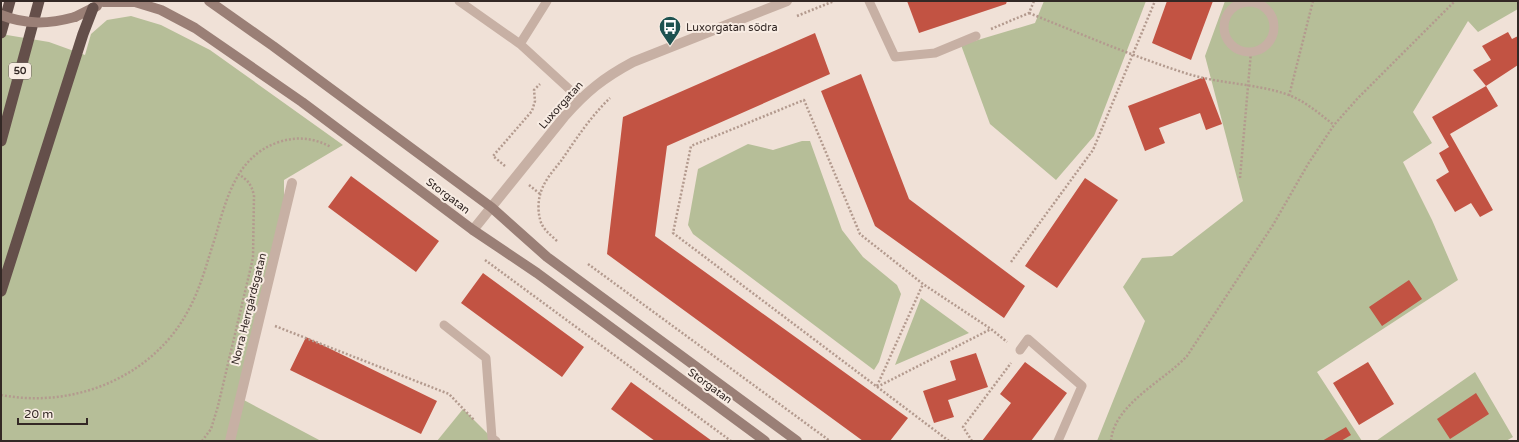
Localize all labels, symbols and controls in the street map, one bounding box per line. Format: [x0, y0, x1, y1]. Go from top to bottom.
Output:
bus stop icon: Luxorgatan södra [657, 14, 683, 47]
place label: Luxorgatan södra [686, 21, 778, 34]
road number: 50 [9, 63, 31, 79]
street label: Luxorgatan [536, 79, 586, 131]
street label: Storgatan [424, 175, 472, 217]
street label: Norra Herrgårdsgatan [229, 252, 269, 366]
street label: Storgatan [685, 366, 735, 406]
scale bar [18, 400, 87, 426]
text: 20 m [24, 407, 53, 421]

